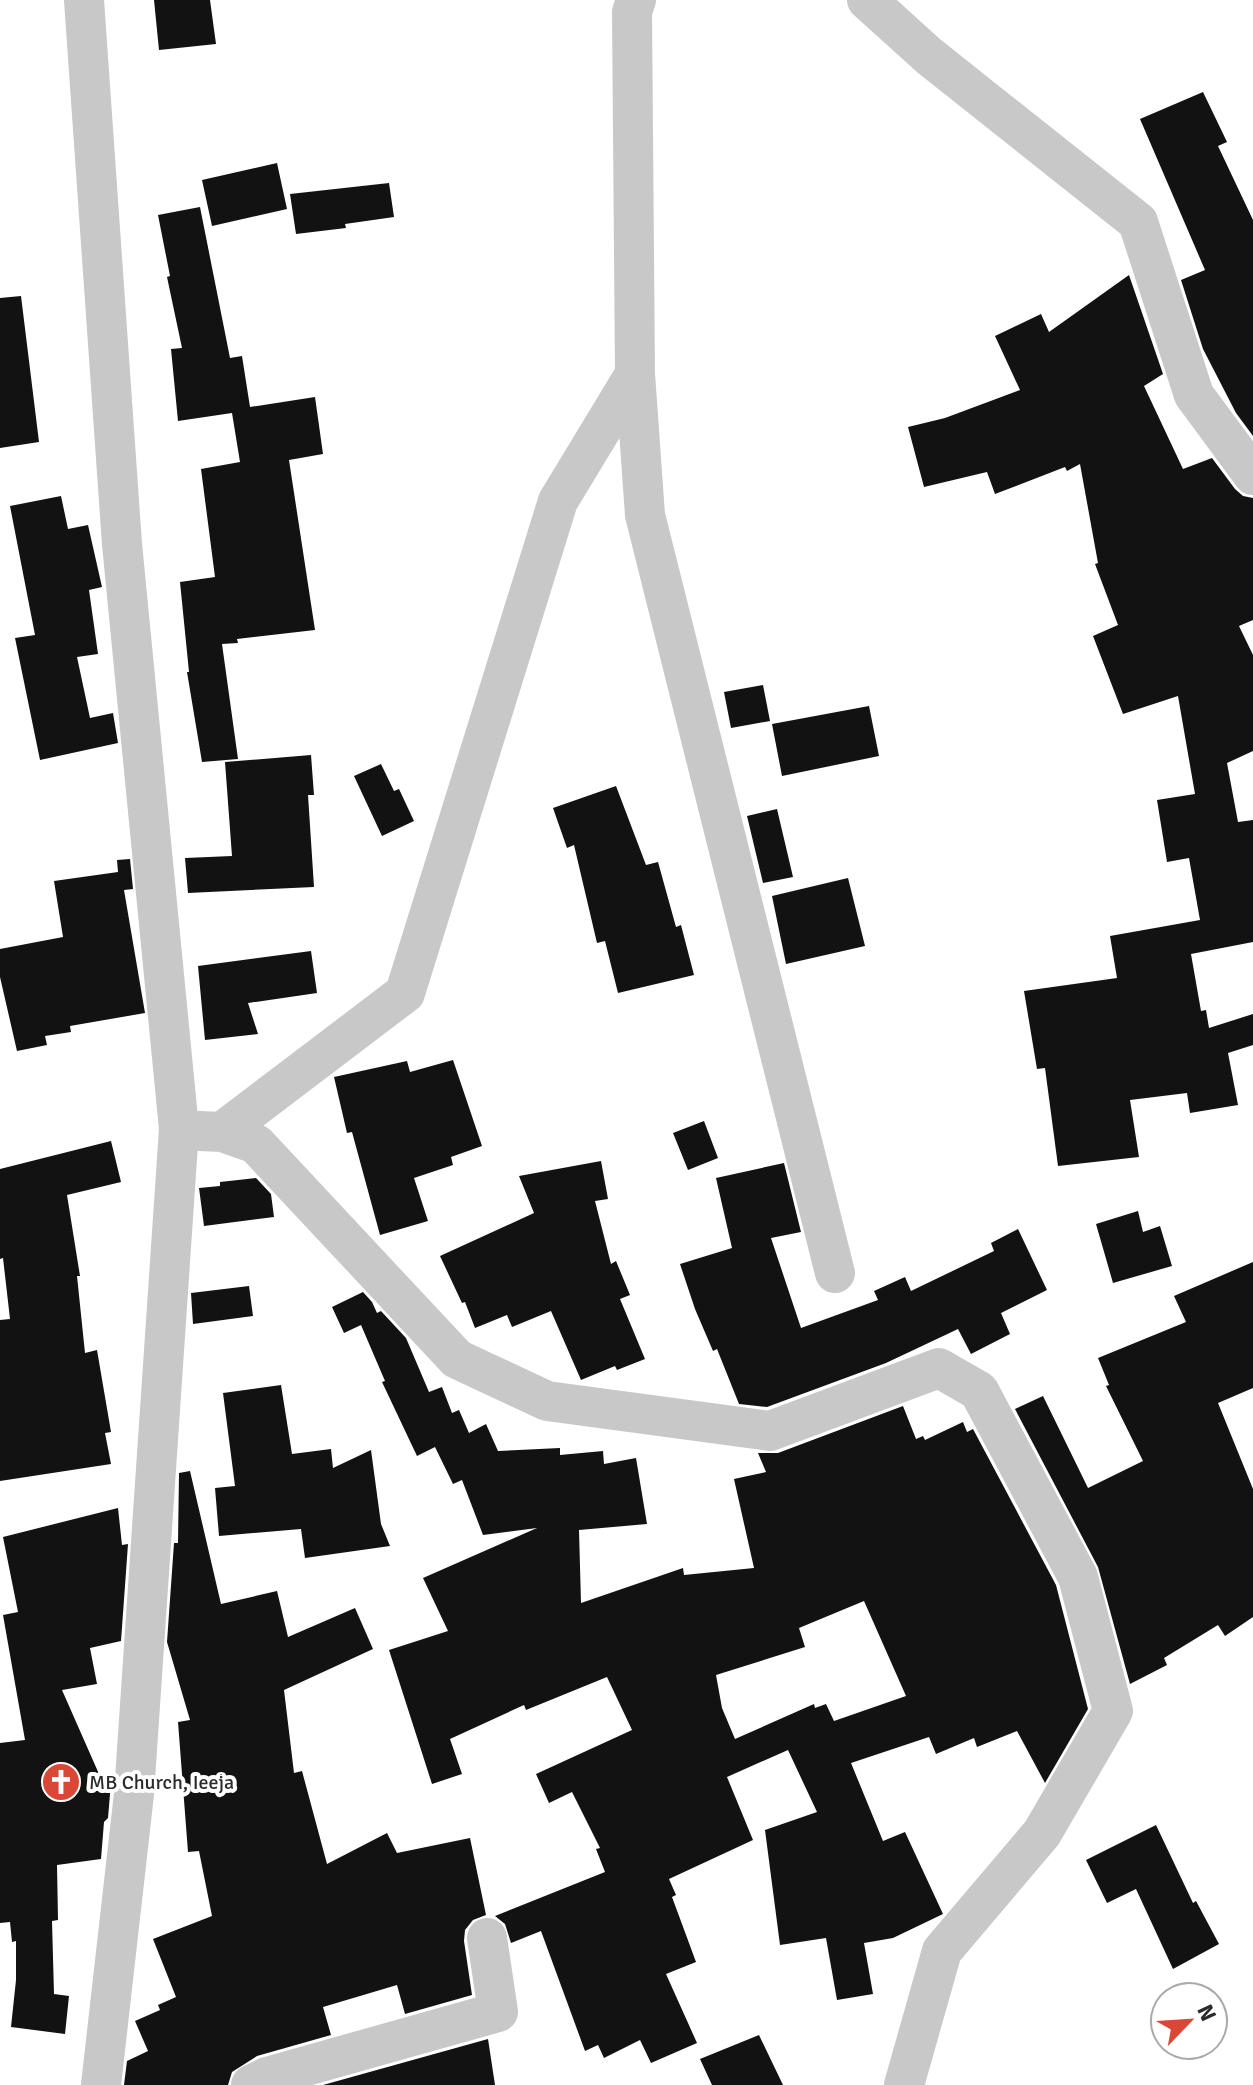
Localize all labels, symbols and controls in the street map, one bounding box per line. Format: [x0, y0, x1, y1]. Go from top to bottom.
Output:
church icon: MB Church, Ieeja [40, 1761, 82, 1803]
place label: MB Church, Ieeja [89, 1770, 234, 1795]
north arrow [1149, 1981, 1229, 2061]
text: N [1191, 2000, 1222, 2025]

